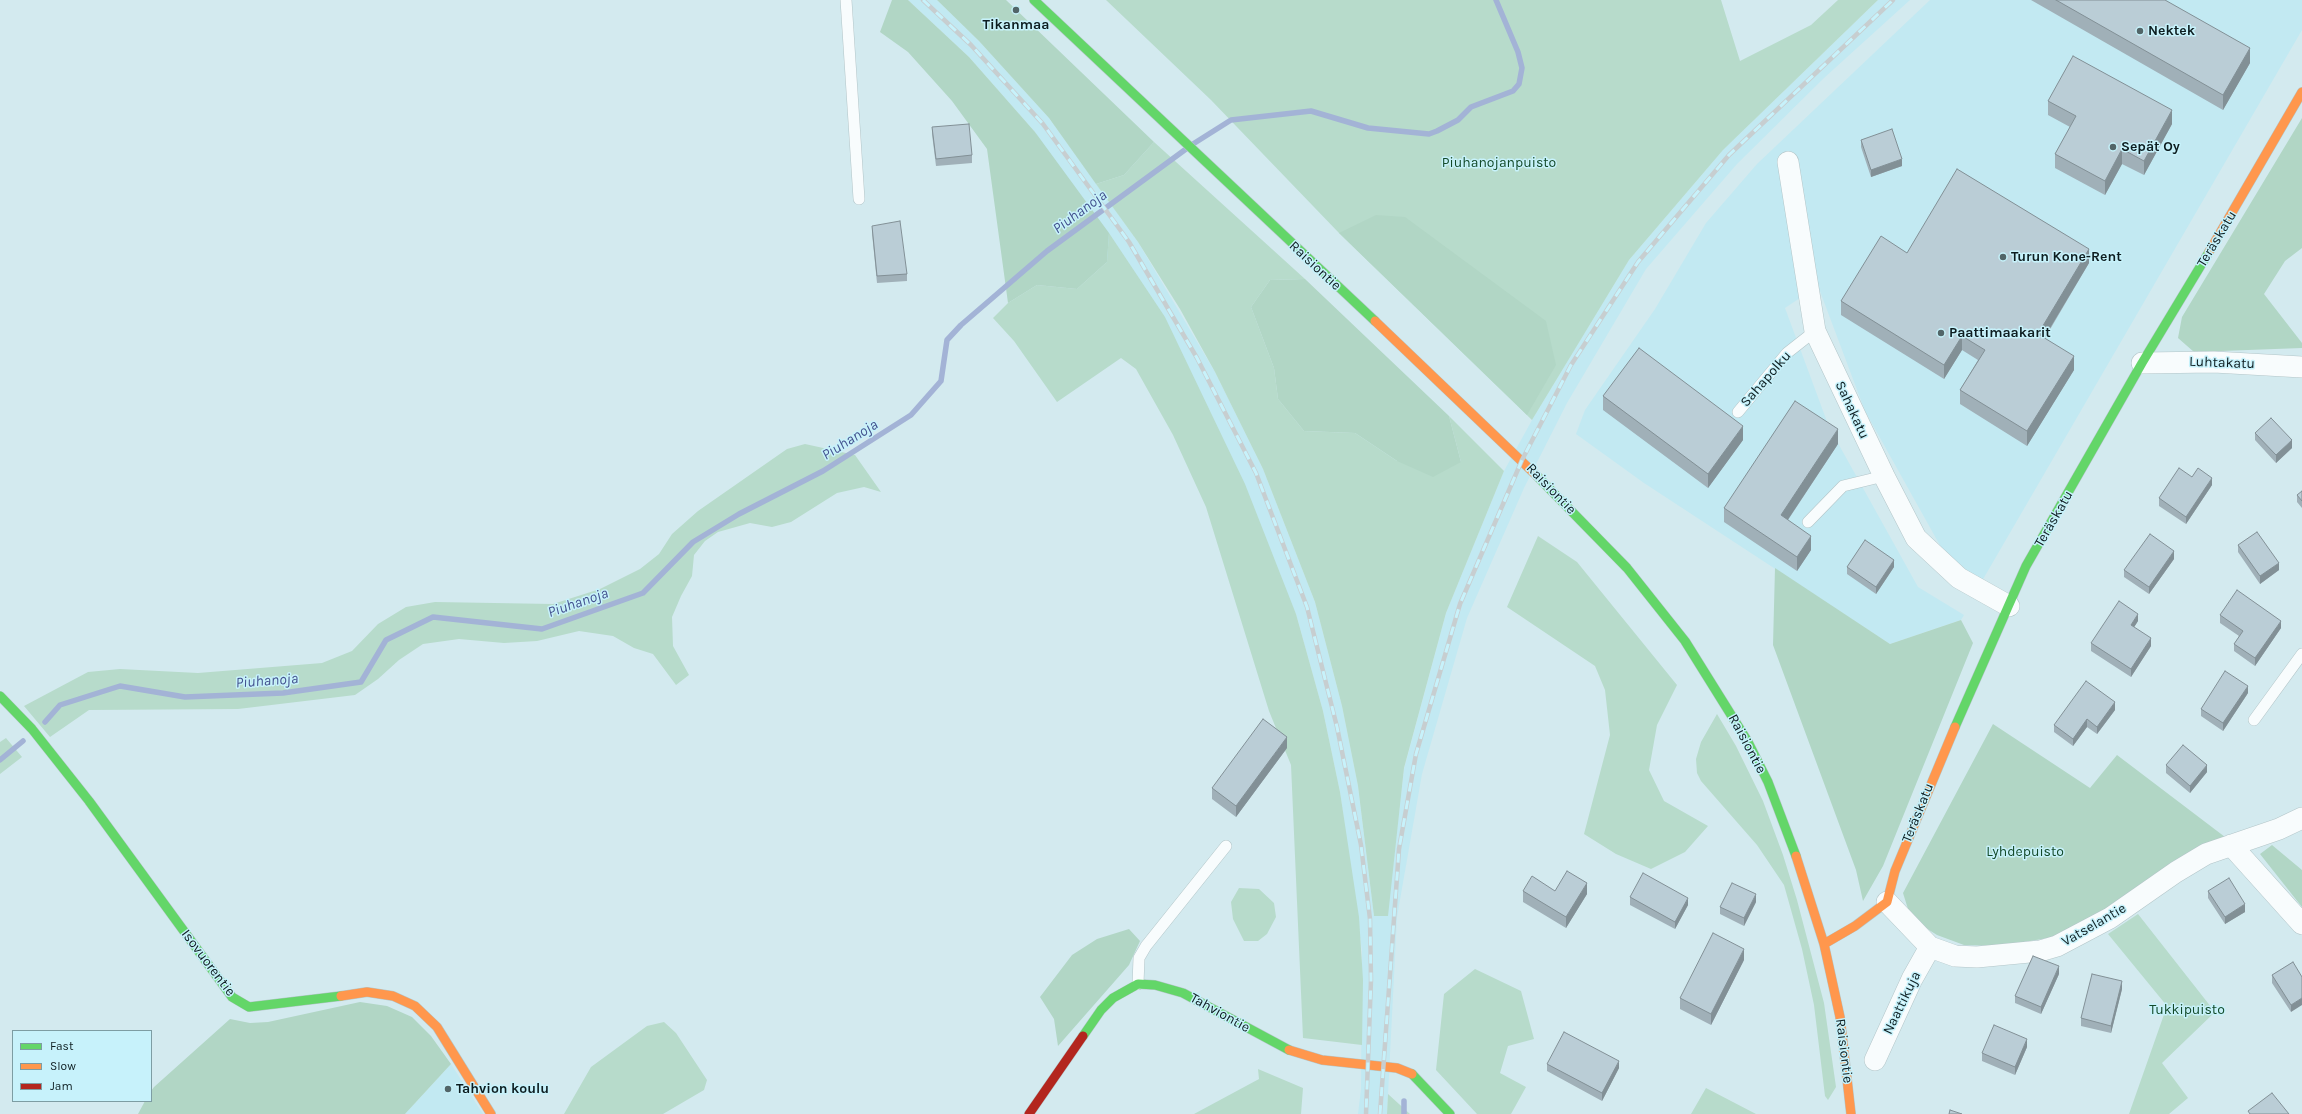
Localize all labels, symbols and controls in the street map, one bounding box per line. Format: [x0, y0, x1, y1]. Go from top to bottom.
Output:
marker: Tikanmaa [1011, 5, 1021, 15]
place label: Tikanmaa [983, 17, 1049, 33]
place label: Nektek [2148, 23, 2195, 39]
marker: Nektek [2135, 26, 2145, 36]
place label: Sepät Oy [2121, 139, 2180, 155]
marker: Sepät Oy [2108, 142, 2118, 152]
park label: Piuhanojanpuisto [1442, 155, 1556, 171]
water label: Piuhanoja [1049, 186, 1111, 238]
street label: Teräskatu [2194, 208, 2240, 270]
street label: Raisiontie [1286, 238, 1344, 294]
place label: Turun Kone-Rent [2011, 249, 2122, 265]
marker: Turun Kone-Rent [1998, 252, 2008, 262]
place label: Paattimaakarit [1949, 325, 2051, 341]
marker: Paattimaakarit [1936, 328, 1946, 338]
street label: Sahapolku [1737, 348, 1795, 410]
street label: Luhtakatu [2189, 353, 2255, 373]
street label: Sahakatu [1831, 379, 1873, 441]
water label: Piuhanoja [819, 416, 881, 464]
street label: Raisiontie [1522, 460, 1580, 518]
street label: Teräskatu [2031, 488, 2077, 550]
water label: Piuhanoja [545, 584, 611, 622]
water label: Piuhanoja [235, 670, 299, 692]
street label: Raisiontie [1724, 711, 1770, 777]
street label: Teräskatu [1898, 781, 1938, 845]
park label: Lyhdepuisto [1986, 844, 2064, 860]
street label: Vatselantie [2059, 900, 2129, 950]
street label: Isovuorentie [177, 926, 239, 1000]
street label: Naattikuja [1880, 969, 1924, 1037]
street label: Tahviontie [1187, 990, 1253, 1036]
park label: Tukkipuisto [2149, 1002, 2225, 1018]
street label: Raisiontie [1832, 1018, 1856, 1084]
legend [12, 1030, 152, 1102]
text: Fast [50, 1039, 73, 1053]
text: Slow [50, 1059, 76, 1073]
text: Jam [50, 1079, 73, 1093]
place label: Tahvion koulu [456, 1081, 549, 1097]
marker: Tahvion koulu [443, 1084, 453, 1094]

